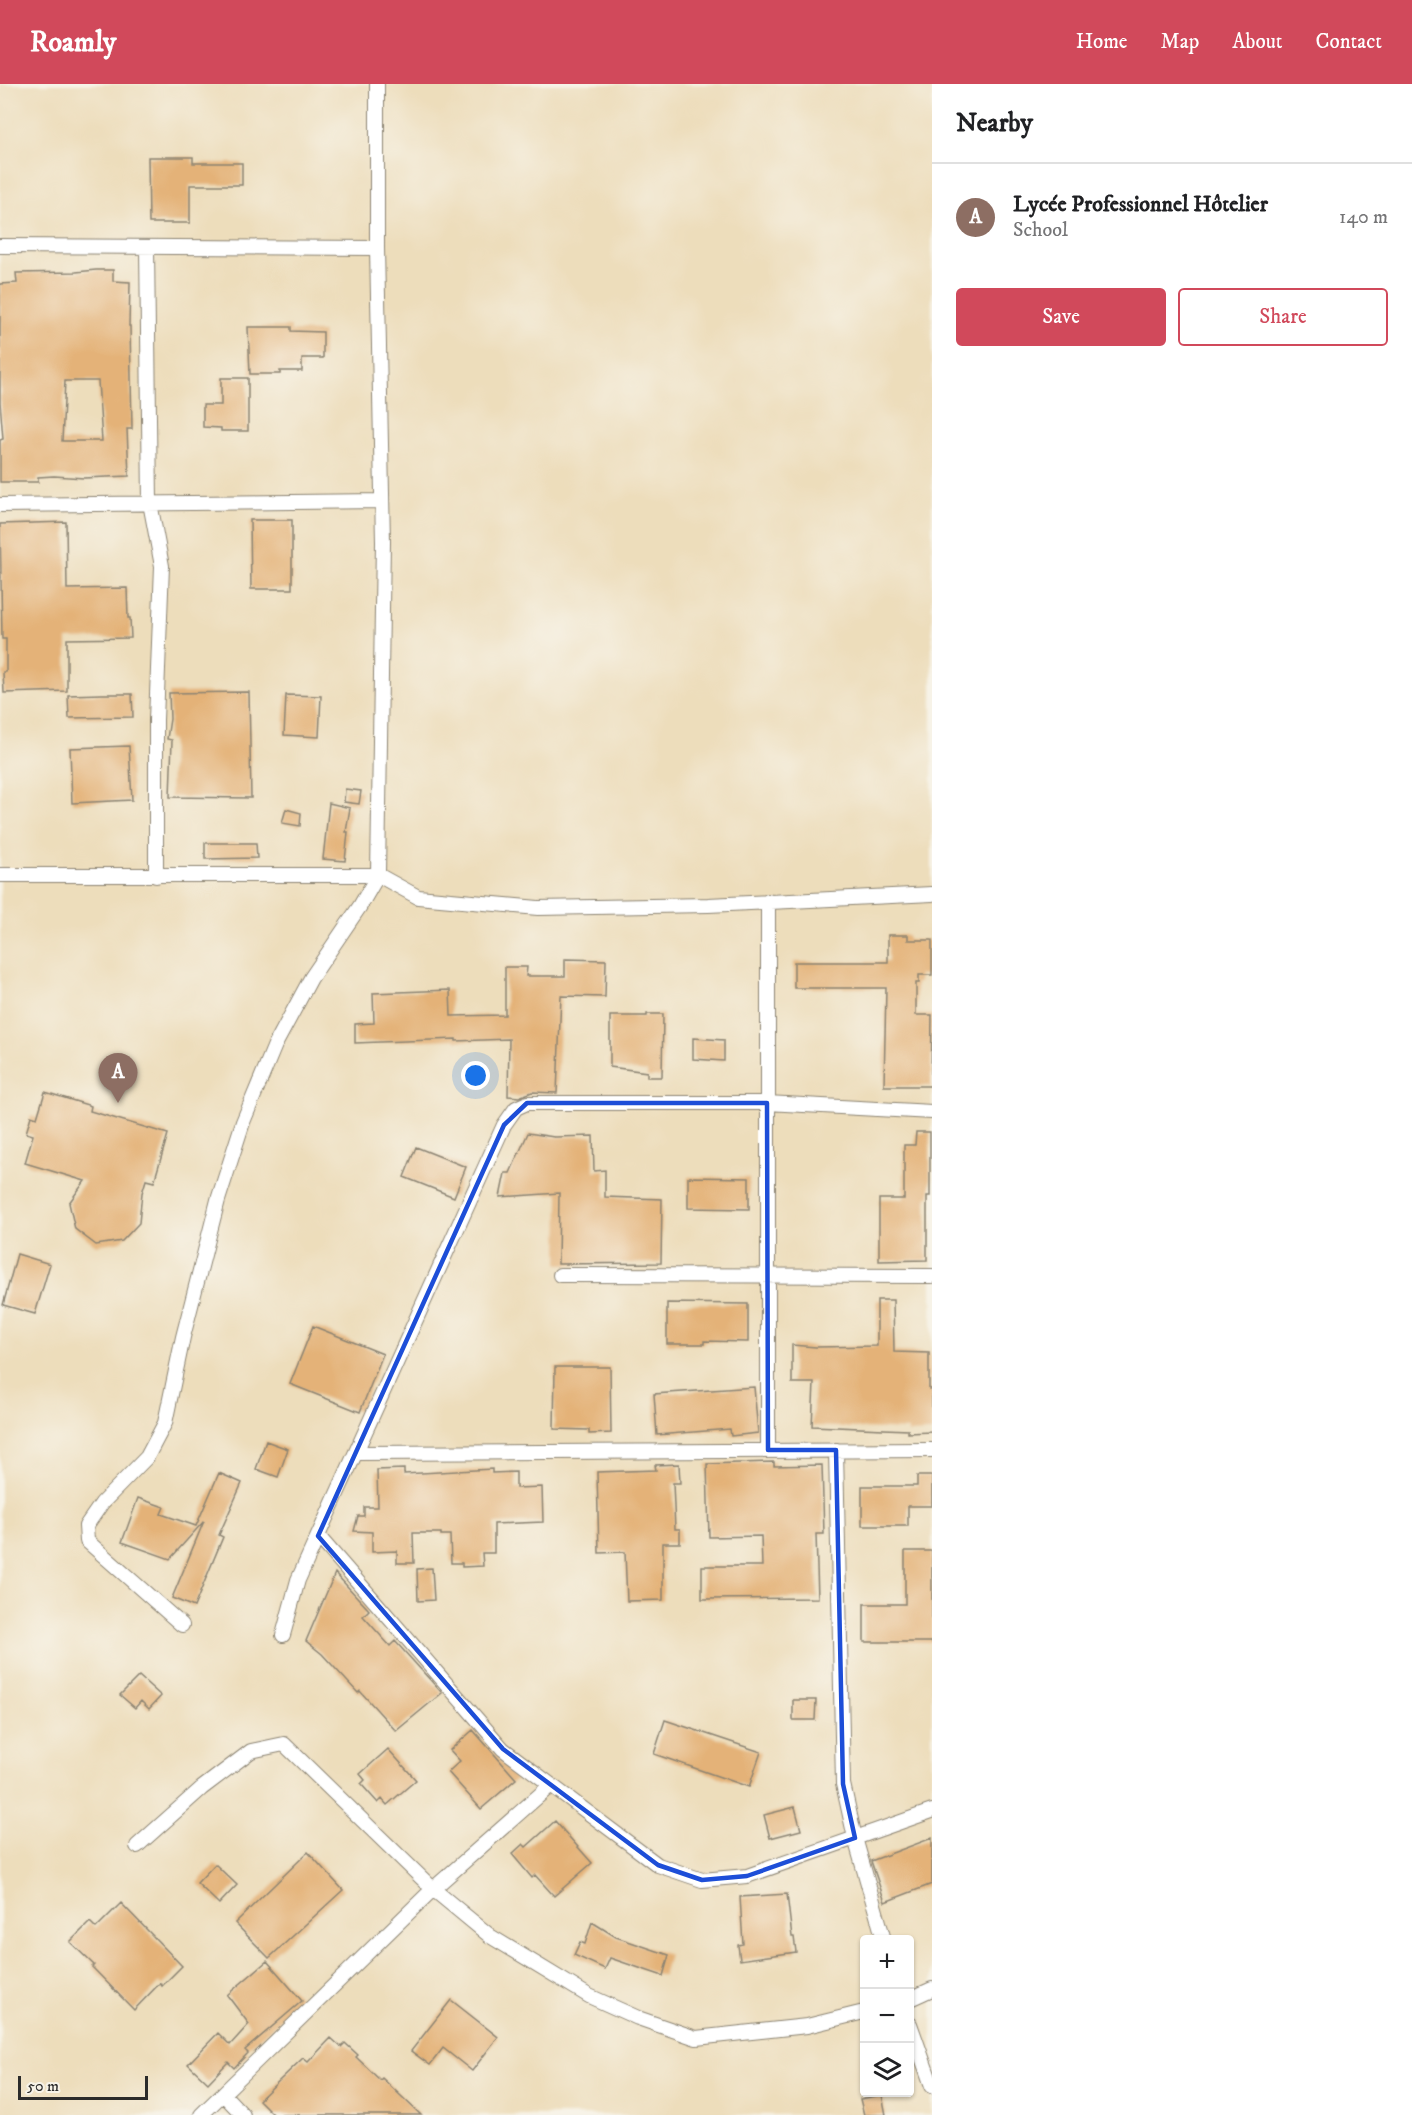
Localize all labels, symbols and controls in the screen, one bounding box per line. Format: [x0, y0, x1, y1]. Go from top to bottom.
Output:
text: Roamly [30, 25, 116, 60]
text: Home [1076, 29, 1128, 55]
text: Map [1161, 29, 1199, 55]
text: About [1232, 29, 1283, 55]
text: Contact [1316, 29, 1382, 55]
text: Nearby [956, 107, 1033, 140]
text: Lycée Professionnel Hôtelier [1013, 191, 1268, 218]
text: A [969, 205, 982, 230]
text: 140 m [1339, 205, 1388, 230]
text: School [1013, 218, 1068, 243]
button: Save [956, 288, 1166, 346]
button: Share [1178, 288, 1388, 346]
pin: A [98, 1054, 138, 1103]
your location [461, 1061, 490, 1090]
map controls [860, 1935, 914, 2097]
button: + [860, 1935, 914, 1989]
button: − [860, 1989, 914, 2043]
button: layers [860, 2043, 914, 2097]
scale bar [18, 2073, 148, 2100]
text: 50 m [27, 2076, 59, 2096]

